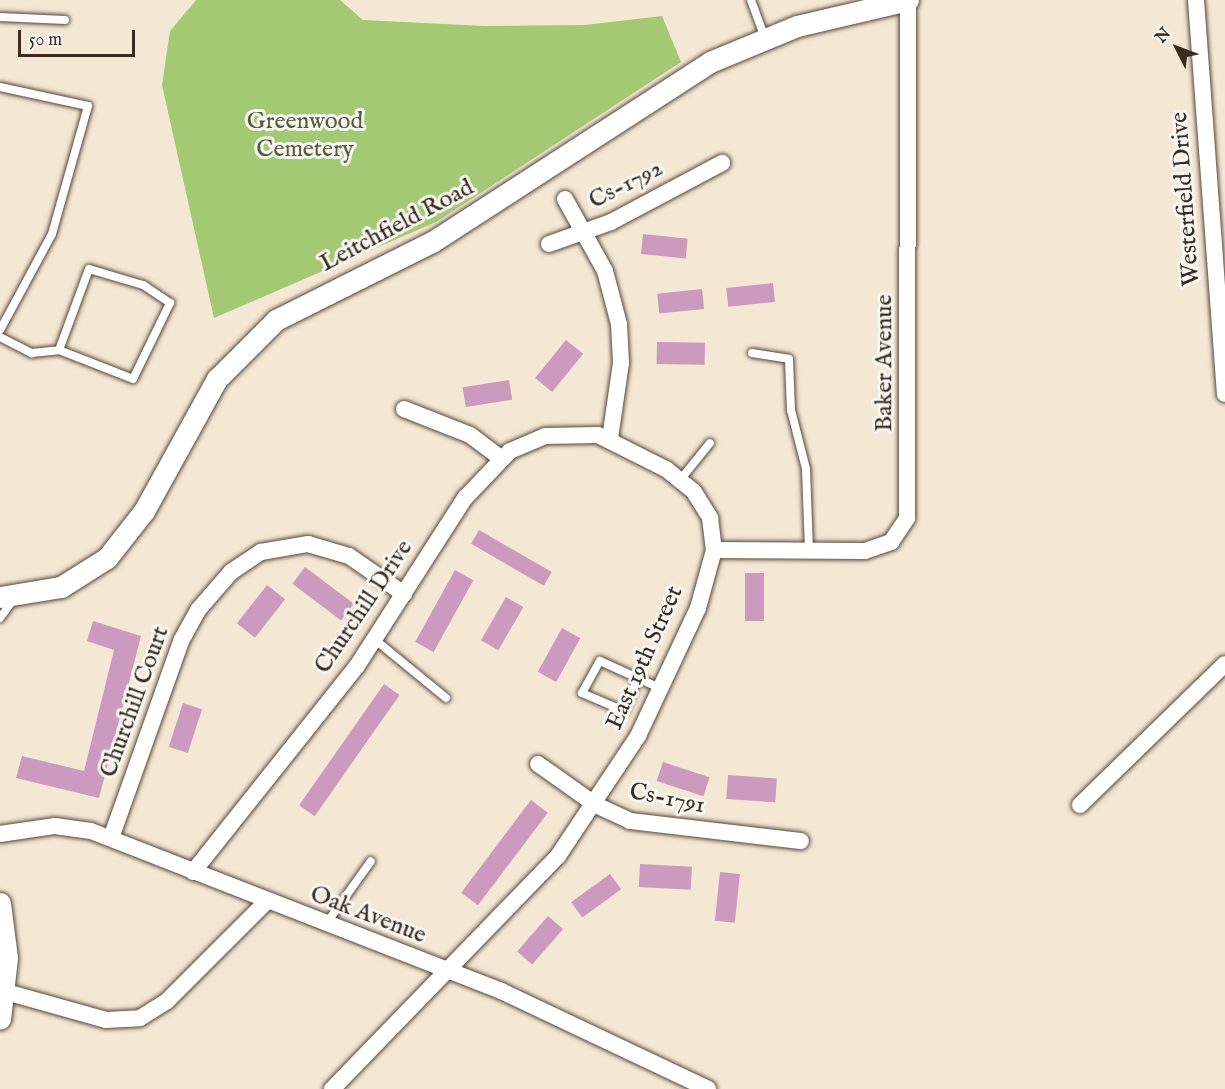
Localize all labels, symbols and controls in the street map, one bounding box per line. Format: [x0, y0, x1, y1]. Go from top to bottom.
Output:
scale bar [21, 18, 138, 56]
north arrow [1147, 18, 1207, 78]
text: N [1152, 24, 1176, 48]
text: 50 m [29, 29, 62, 52]
park label: Greenwood Cemetery [247, 108, 363, 164]
street label: Westerfield Drive [1166, 111, 1206, 287]
street label: Cs-1792 [584, 154, 668, 216]
street label: Leitchfield Road [315, 173, 479, 279]
street label: Baker Avenue [871, 294, 899, 432]
street label: Churchill Drive [309, 535, 419, 679]
street label: East 19th Street [600, 582, 690, 734]
street label: Churchill Court [94, 623, 176, 781]
street label: Cs-1791 [627, 778, 707, 820]
street label: Oak Avenue [306, 880, 430, 950]

